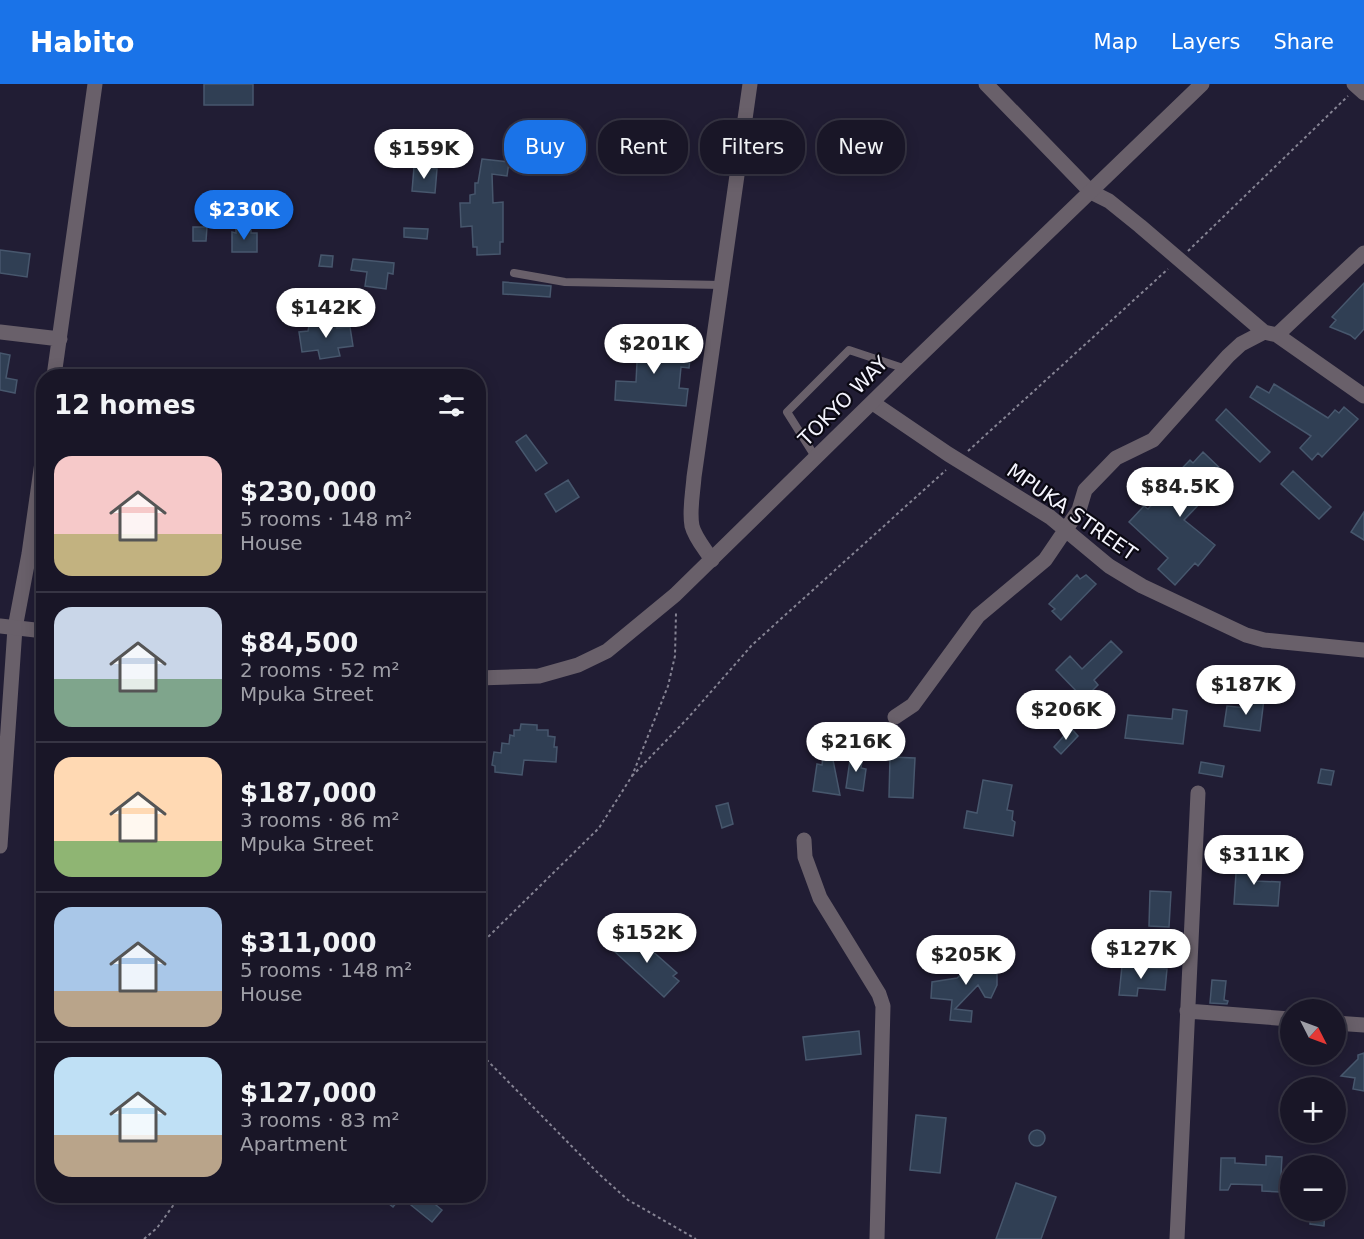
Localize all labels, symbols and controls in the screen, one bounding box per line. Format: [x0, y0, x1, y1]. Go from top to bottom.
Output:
text: Habito [30, 26, 135, 59]
text: Map [1094, 30, 1138, 54]
text: Layers [1171, 30, 1240, 54]
text: Share [1273, 30, 1334, 54]
chip: Buy [504, 120, 586, 174]
chip: Rent [598, 120, 688, 174]
chip: Filters [700, 120, 805, 174]
chip: New [817, 120, 905, 174]
pin: $159K [382, 129, 466, 180]
text: $159K [388, 136, 460, 160]
pin: $230K [202, 190, 286, 241]
text: $230K [208, 197, 280, 221]
pin: $142K [284, 288, 368, 339]
text: $142K [290, 295, 362, 319]
pin: $201K [612, 324, 696, 375]
text: $201K [618, 331, 690, 355]
street label: TOKYO WAY [793, 351, 893, 451]
icon: filters [435, 389, 468, 422]
text: 12 homes [54, 390, 196, 420]
street label: MPUKA STREET [1002, 458, 1142, 566]
pin: $84.5K [1131, 467, 1229, 518]
text: $84.5K [1141, 474, 1219, 498]
text: $230,000 [240, 477, 377, 507]
icon: home [102, 480, 174, 552]
text: 5 rooms · 148 m² [240, 507, 412, 531]
text: House [240, 531, 303, 555]
text: $84,500 [240, 628, 358, 658]
icon: home [102, 631, 174, 703]
text: 2 rooms · 52 m² [240, 658, 400, 682]
pin: $187K [1204, 665, 1288, 716]
text: $187K [1210, 672, 1282, 696]
text: Mpuka Street [240, 682, 373, 706]
pin: $206K [1024, 690, 1108, 741]
text: $206K [1030, 697, 1102, 721]
pin: $216K [814, 722, 898, 773]
text: $216K [820, 729, 892, 753]
text: $187,000 [240, 778, 377, 808]
icon: home [102, 781, 174, 853]
text: 3 rooms · 86 m² [240, 808, 400, 832]
text: Mpuka Street [240, 832, 373, 856]
pin: $311K [1212, 835, 1296, 886]
text: $311K [1218, 842, 1290, 866]
pin: $152K [605, 913, 689, 964]
text: $152K [611, 920, 683, 944]
text: $311,000 [240, 928, 377, 958]
pin: $127K [1099, 929, 1183, 980]
icon: home [102, 931, 174, 1003]
pin: $205K [924, 935, 1008, 986]
text: $127K [1105, 936, 1177, 960]
text: $205K [930, 942, 1002, 966]
text: 5 rooms · 148 m² [240, 958, 412, 982]
text: House [240, 982, 303, 1006]
north arrow [1280, 999, 1346, 1065]
map controls [1280, 999, 1346, 1221]
button: + [1280, 1077, 1346, 1143]
text: $127,000 [240, 1078, 377, 1108]
icon: home [102, 1081, 174, 1153]
text: 3 rooms · 83 m² [240, 1108, 400, 1132]
text: Apartment [240, 1132, 347, 1156]
button: − [1280, 1155, 1346, 1221]

